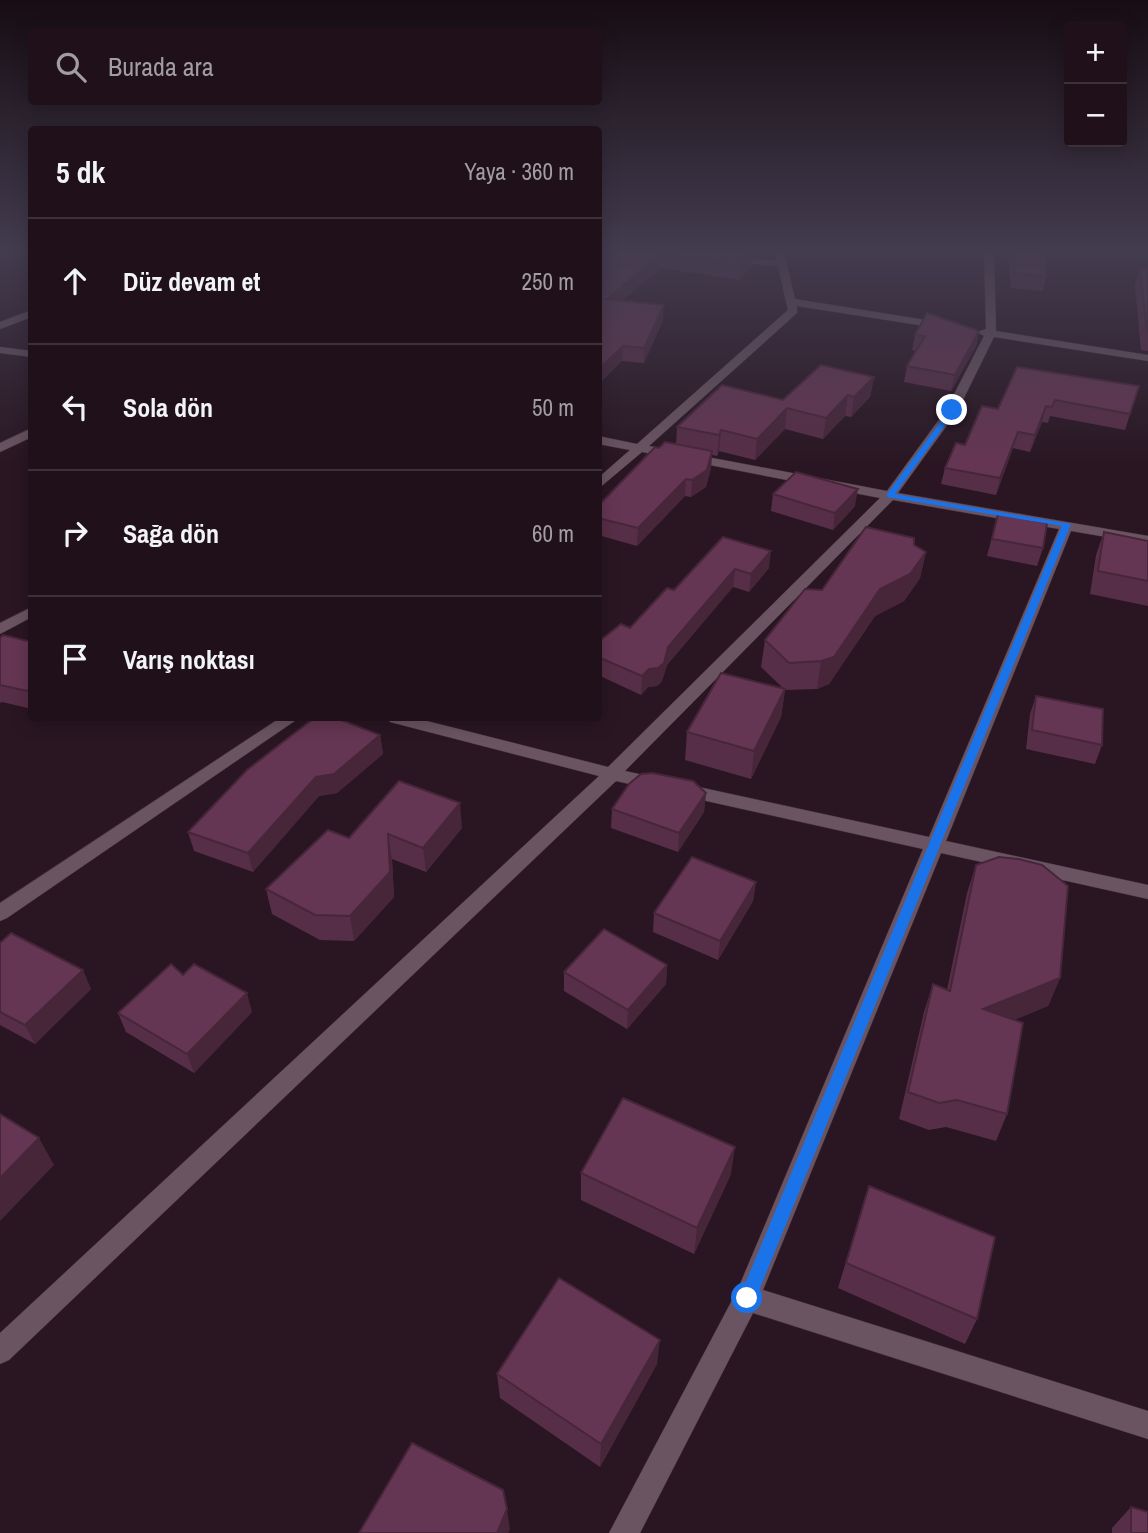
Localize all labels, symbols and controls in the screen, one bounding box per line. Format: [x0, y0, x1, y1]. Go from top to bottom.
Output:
map controls [1064, 21, 1127, 147]
button: + [1064, 21, 1127, 84]
search box [28, 28, 602, 105]
icon: search [52, 48, 90, 86]
text: Burada ara [108, 49, 213, 84]
button: − [1064, 84, 1127, 147]
text: 5 dk [56, 152, 105, 192]
text: Yaya · 360 m [464, 156, 574, 187]
icon: ahead [56, 262, 94, 300]
text: Düz devam et [123, 264, 260, 299]
text: 250 m [522, 266, 574, 297]
icon: left [56, 388, 94, 426]
text: Sola dön [123, 390, 213, 425]
text: 50 m [532, 392, 574, 423]
route end [936, 394, 967, 425]
icon: right [56, 514, 94, 552]
text: Sağa dön [123, 516, 219, 551]
text: 60 m [532, 518, 574, 549]
icon: arrive [56, 640, 94, 678]
text: Varış noktası [123, 642, 255, 677]
route start [731, 1282, 762, 1313]

